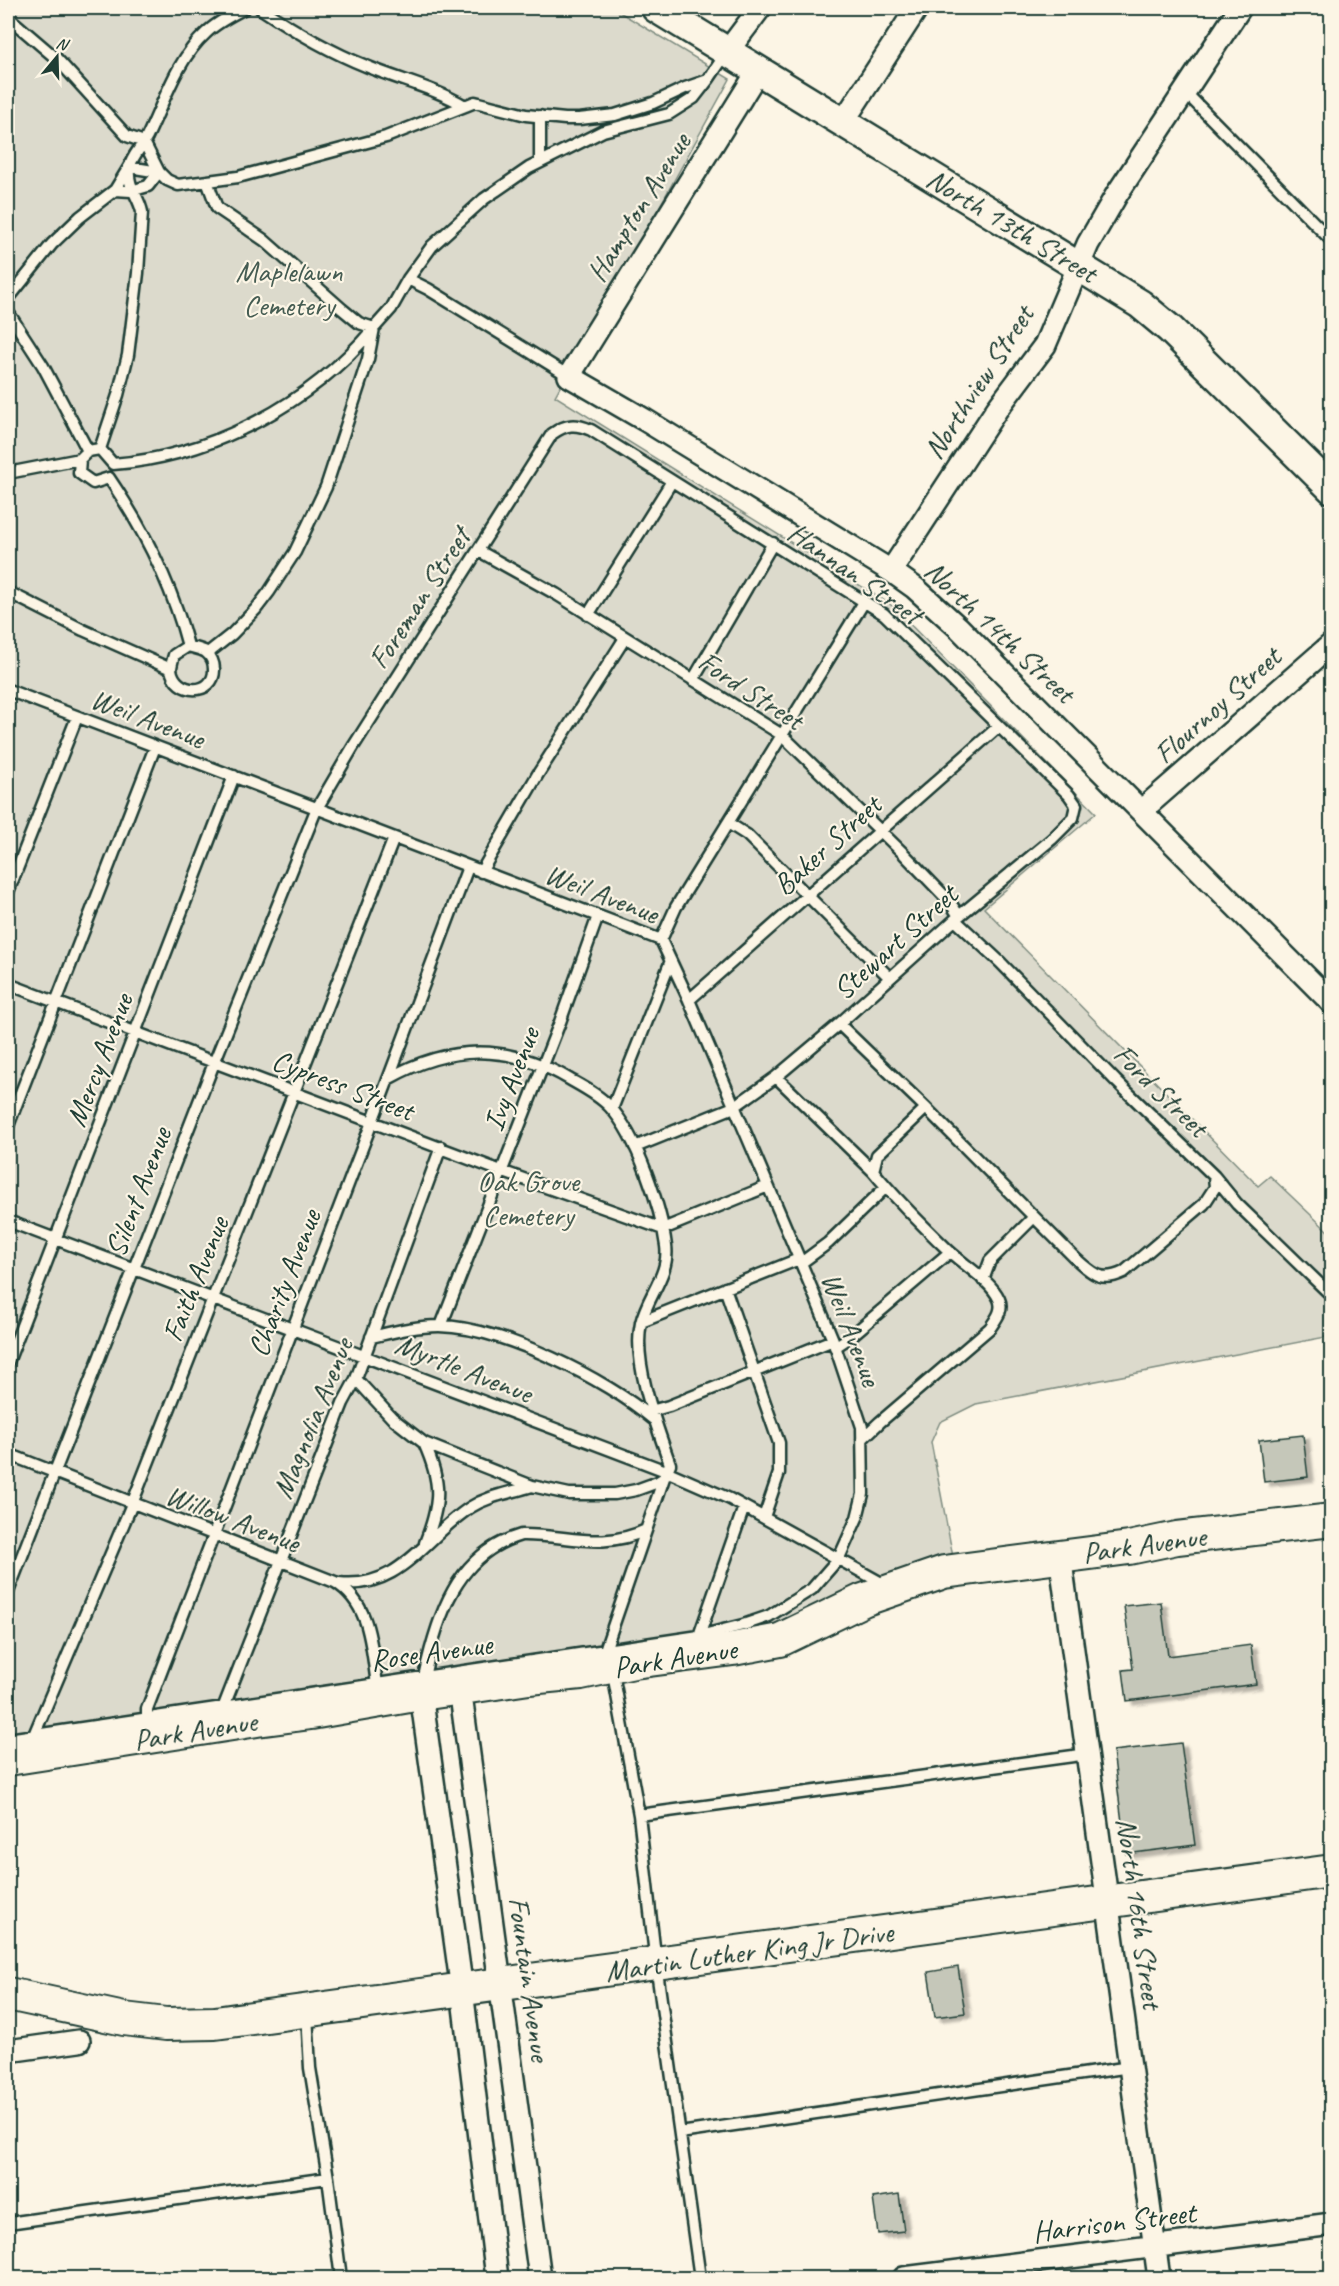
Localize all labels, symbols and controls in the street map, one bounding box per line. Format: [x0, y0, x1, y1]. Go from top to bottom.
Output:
north arrow [27, 27, 87, 87]
text: N [54, 33, 72, 56]
street label: Hampton Avenue [577, 124, 700, 289]
street label: North 13th Street [920, 159, 1107, 292]
park label: Maplelawn Cemetery [235, 252, 343, 324]
street label: Northview Street [914, 295, 1043, 466]
street label: Hannan Street [781, 513, 933, 635]
street label: Foreman Street [359, 517, 481, 676]
street label: North 14th Street [917, 551, 1086, 713]
street label: Flournoy Street [1146, 636, 1291, 772]
street label: Ford Street [691, 642, 813, 740]
street label: Weil Avenue [86, 679, 212, 758]
street label: Baker Street [765, 785, 891, 903]
street label: Weil Avenue [540, 854, 666, 933]
street label: Stewart Street [825, 874, 968, 1008]
street label: Mercy Avenue [56, 986, 142, 1132]
street label: Ivy Avenue [474, 1020, 549, 1136]
street label: Ford Street [1105, 1035, 1219, 1147]
street label: Cypress Street [267, 1041, 422, 1130]
street label: Silent Avenue [96, 1120, 181, 1262]
park label: Oak Grove Cemetery [477, 1162, 581, 1234]
street label: Charity Avenue [239, 1202, 330, 1362]
street label: Faith Avenue [153, 1209, 238, 1347]
street label: Weil Avenue [813, 1267, 892, 1393]
street label: Myrtle Avenue [390, 1325, 540, 1412]
street label: Magnolia Avenue [263, 1330, 362, 1504]
street label: Willow Avenue [161, 1475, 308, 1562]
street label: Park Avenue [1080, 1516, 1210, 1571]
street label: Rose Avenue [368, 1624, 497, 1679]
street label: Park Avenue [611, 1629, 741, 1686]
street label: Park Avenue [131, 1701, 261, 1758]
street label: North 16th Street [1108, 1815, 1173, 2014]
street label: Fountain Avenue [500, 1894, 561, 2066]
street label: Martin Luther King Jr Drive [603, 1912, 897, 1990]
street label: Harrison Street [1031, 2193, 1201, 2251]

